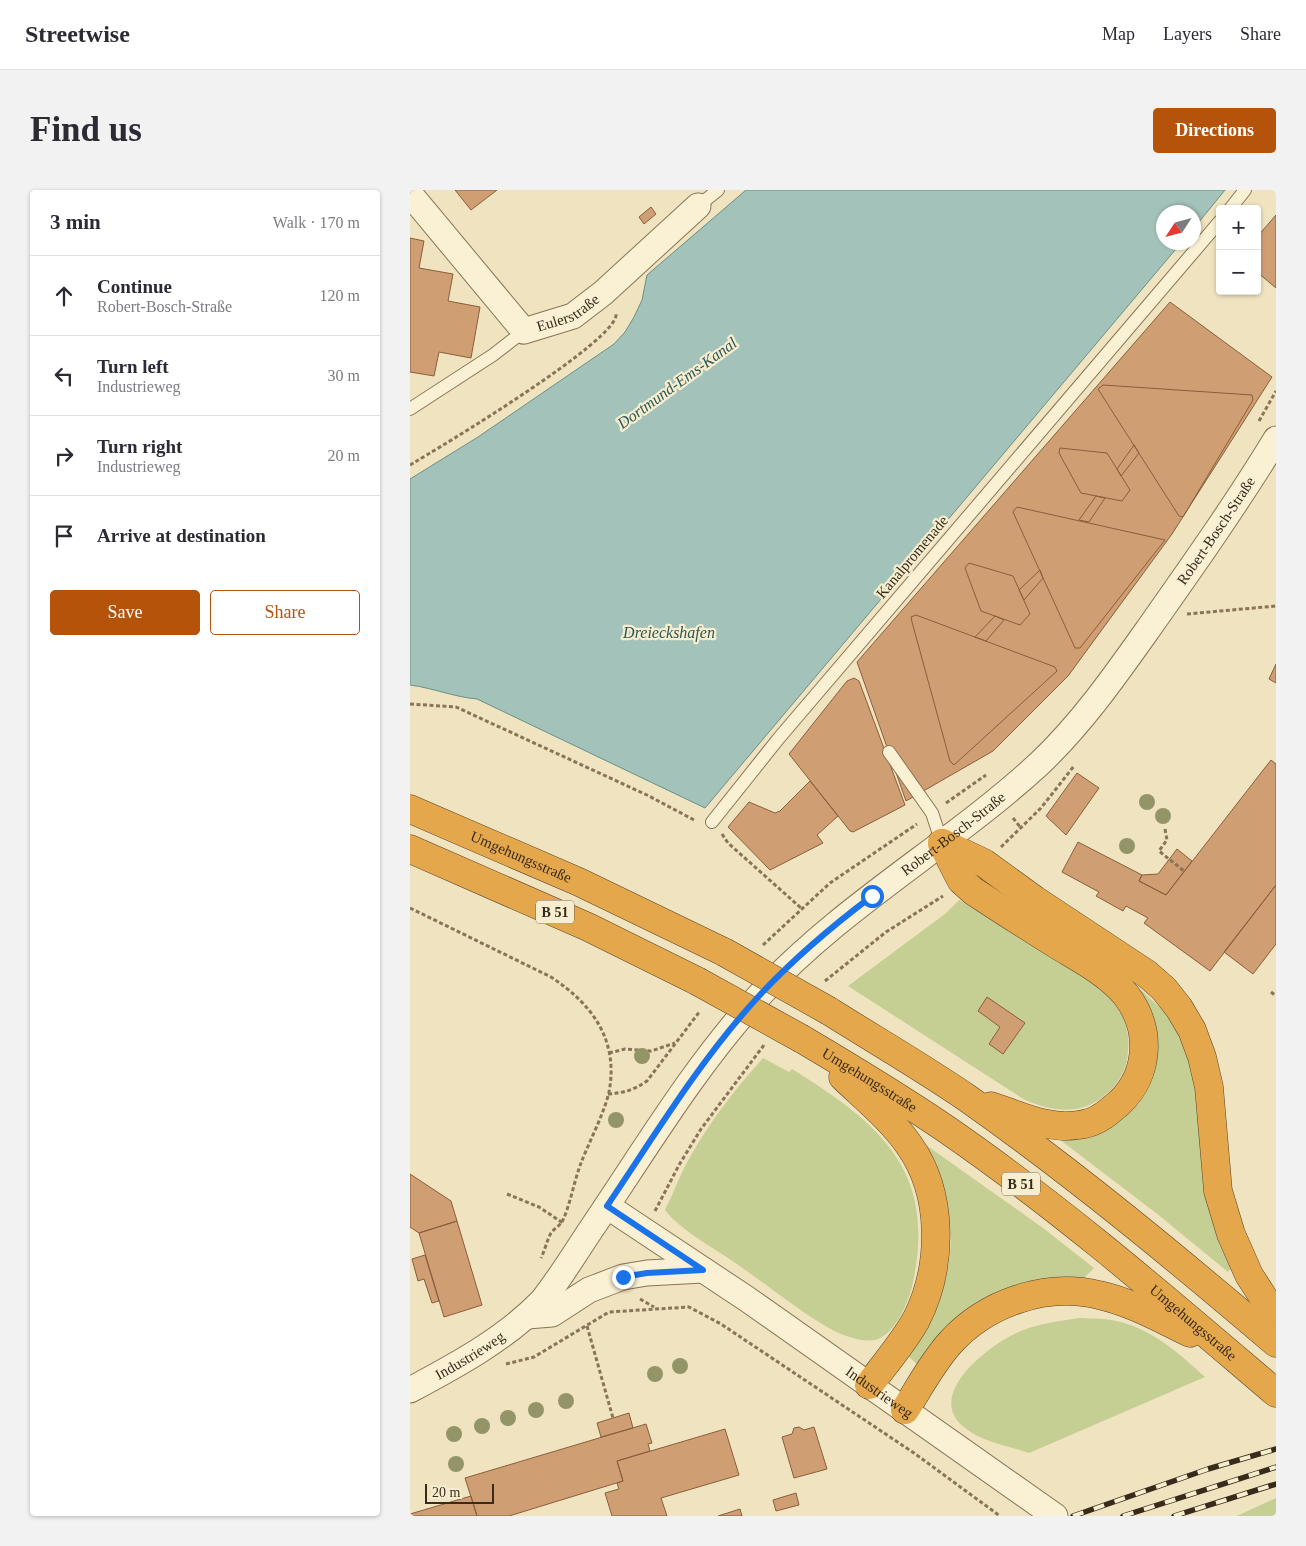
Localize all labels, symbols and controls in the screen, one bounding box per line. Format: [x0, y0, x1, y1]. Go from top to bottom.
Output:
text: Streetwise [25, 21, 130, 47]
text: Map [1102, 24, 1135, 44]
text: Layers [1163, 24, 1212, 44]
text: Share [1240, 24, 1281, 44]
button: Directions [1153, 108, 1276, 153]
text: Find us [30, 110, 142, 149]
north arrow [1156, 205, 1201, 250]
map controls [1216, 205, 1261, 295]
button: + [1216, 205, 1261, 250]
text: 3 min [50, 210, 101, 234]
text: Walk · 170 m [273, 214, 360, 231]
button: − [1216, 250, 1261, 295]
text: Continue [97, 276, 172, 297]
icon: ahead [50, 282, 78, 310]
text: 120 m [320, 287, 360, 304]
street label: Eulerstraße [535, 291, 603, 335]
text: Robert-Bosch-Straße [97, 298, 232, 315]
water label: Dortmund-Ems-Kanal [613, 334, 740, 433]
text: Turn left [97, 356, 169, 377]
icon: left [50, 362, 78, 390]
text: 30 m [328, 367, 360, 384]
text: Industrieweg [97, 378, 181, 395]
text: Turn right [97, 436, 182, 457]
icon: right [50, 442, 78, 470]
text: 20 m [328, 447, 360, 464]
text: Industrieweg [97, 458, 181, 475]
street label: Robert-Bosch-Straße [1174, 473, 1258, 588]
street label: Kanalpromenade [873, 512, 951, 601]
icon: arrive [50, 522, 78, 550]
text: Arrive at destination [97, 525, 266, 546]
button: Save [50, 590, 200, 635]
button: Share [210, 590, 360, 635]
water label: Dreieckshafen [622, 624, 715, 642]
street label: Robert-Bosch-Straße [898, 789, 1009, 879]
street label: Umgehungsstraße [468, 828, 574, 886]
route start [861, 885, 884, 908]
road number: B 51 [536, 900, 574, 924]
street label: Umgehungsstraße [819, 1045, 920, 1116]
road number: B 51 [1002, 1172, 1040, 1196]
route end [612, 1266, 635, 1289]
street label: Umgehungsstraße [1147, 1282, 1240, 1364]
street label: Industrieweg [432, 1328, 508, 1383]
street label: Industrieweg [843, 1363, 916, 1422]
scale bar [425, 1481, 494, 1504]
text: 20 m [432, 1485, 460, 1500]

